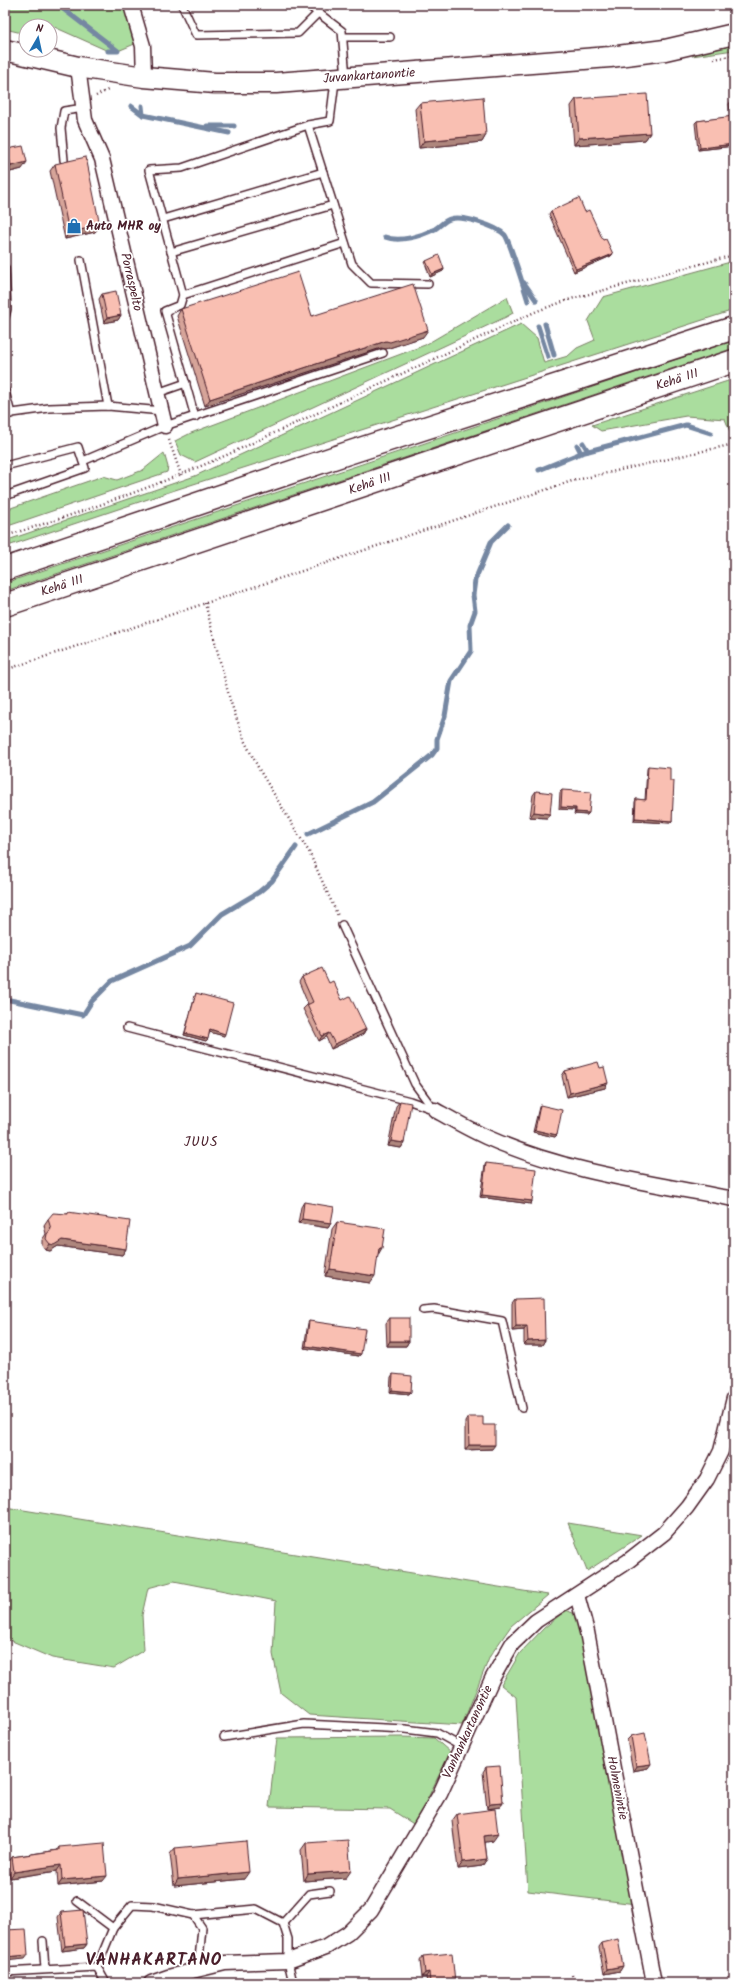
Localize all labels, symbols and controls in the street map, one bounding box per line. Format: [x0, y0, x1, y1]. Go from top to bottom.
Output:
north arrow [18, 18, 58, 58]
text: N [35, 20, 44, 39]
street label: Juvankartanontie [322, 62, 416, 90]
place label: Auto MHR oy [86, 216, 161, 237]
shop icon: Auto MHR oy [65, 217, 83, 235]
street label: Porraspelto [114, 251, 148, 313]
street label: Kehä III [653, 363, 701, 397]
street label: Kehä III [346, 467, 394, 501]
street label: Kehä III [38, 569, 86, 603]
district label: JUUS [184, 1131, 218, 1153]
street label: Vanhankartanontie [437, 1682, 499, 1782]
street label: Holmenintie [600, 1754, 634, 1822]
district label: VANHAKARTANO [86, 1947, 222, 1974]

